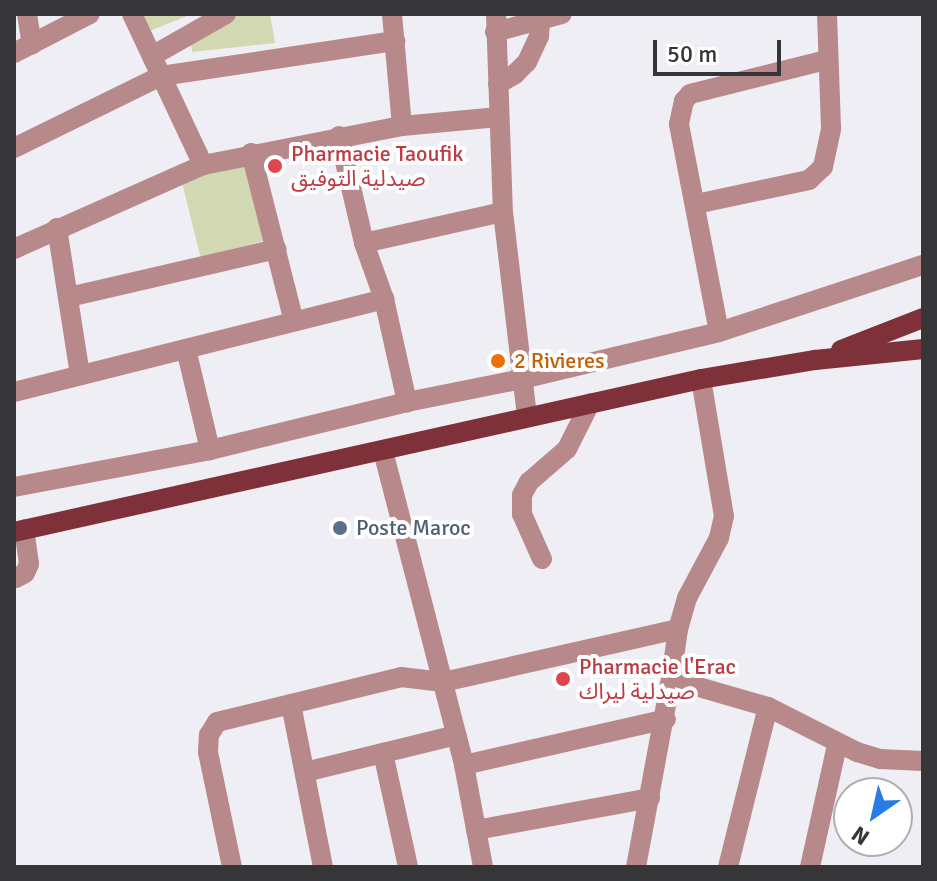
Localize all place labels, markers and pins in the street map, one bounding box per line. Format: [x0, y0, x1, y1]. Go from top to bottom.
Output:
place label: Pharmacie Taoufik صيدلية التوفيق [291, 140, 463, 192]
marker: Pharmacie Taoufik صيدلية التوفيق [266, 157, 284, 175]
place label: 2 Rivieres [514, 348, 605, 374]
marker: 2 Rivieres [489, 352, 507, 370]
place label: Poste Maroc [356, 515, 471, 541]
marker: Poste Maroc [331, 519, 349, 537]
place label: Pharmacie l'Erac صيدلية ليراك [579, 653, 736, 704]
marker: Pharmacie l'Erac صيدلية ليراك [554, 670, 572, 688]

